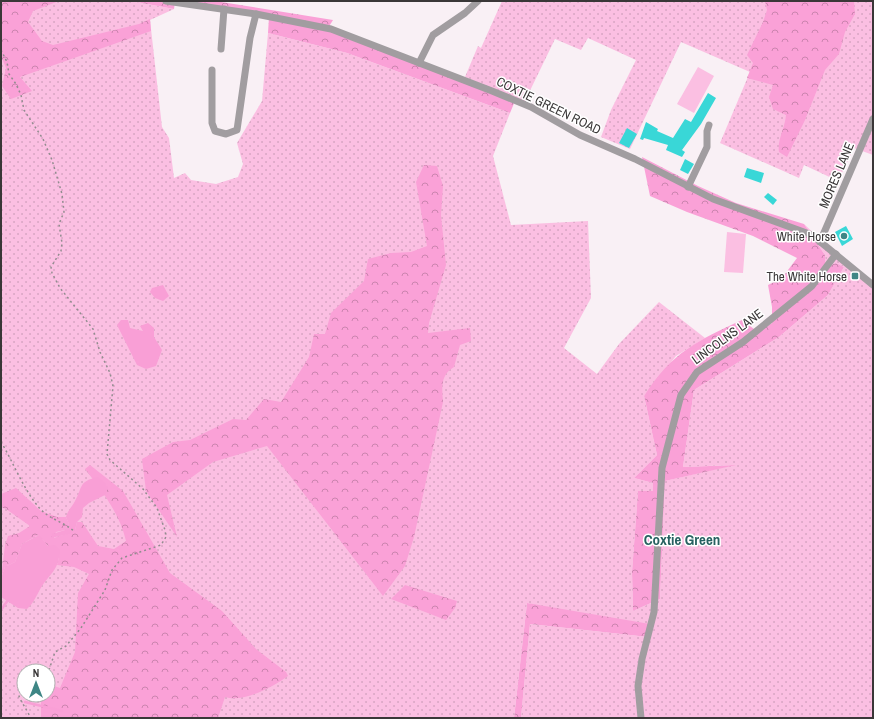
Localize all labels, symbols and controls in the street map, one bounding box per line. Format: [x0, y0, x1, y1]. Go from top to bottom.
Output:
street label: COXTIE GREEN ROAD [494, 73, 604, 138]
street label: MORES LANE [815, 140, 858, 211]
place label: White Horse [777, 228, 836, 245]
marker: White Horse [839, 231, 849, 241]
place label: The White Horse [766, 268, 847, 285]
marker: The White Horse [850, 271, 860, 281]
street label: LINCOLNS LANE [688, 305, 766, 368]
district label: Coxtie Green [644, 529, 720, 550]
north arrow [16, 663, 56, 703]
text: N [33, 666, 39, 680]

